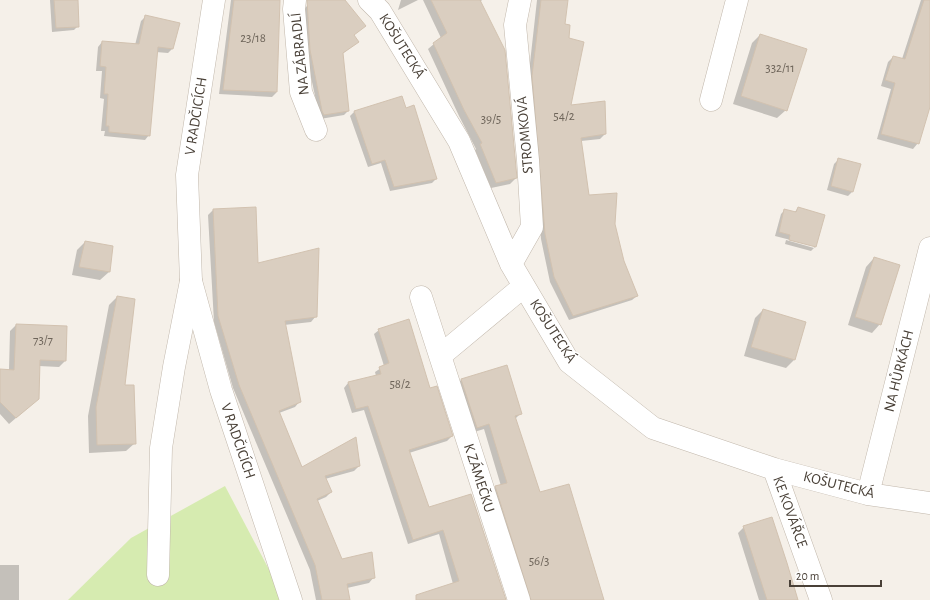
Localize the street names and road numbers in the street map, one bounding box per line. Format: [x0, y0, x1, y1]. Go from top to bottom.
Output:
street label: KOŠUTECKÁ [376, 10, 430, 81]
street label: NA ZÁBRADLÍ [286, 12, 312, 96]
street label: V RADČICÍCH [180, 76, 210, 156]
street label: STROMKOVÁ [512, 95, 536, 175]
street label: KOŠUTECKÁ [527, 295, 581, 366]
street label: NA HŮRKÁCH [880, 328, 916, 414]
street label: V RADČICÍCH [218, 401, 260, 481]
street label: K ZÁMEČKU [461, 441, 499, 514]
street label: KOŠUTECKÁ [802, 467, 877, 501]
street label: KE KOVÁŘCE [770, 473, 812, 550]

